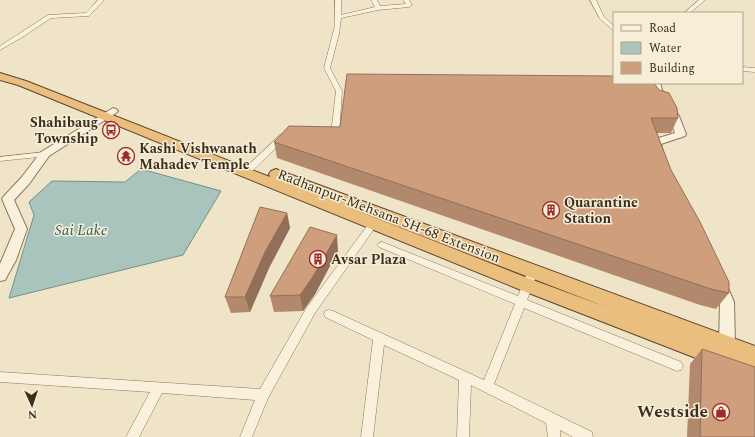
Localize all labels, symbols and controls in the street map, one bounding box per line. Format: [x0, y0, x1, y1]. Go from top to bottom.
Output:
legend [613, 12, 743, 84]
text: Road [649, 19, 676, 38]
text: Water [649, 39, 681, 58]
text: Building [649, 59, 695, 78]
place label: Shahibaug Township [30, 112, 98, 149]
bus stop icon: Shahibaug Township [101, 120, 121, 140]
place label: Kashi Vishwanath Mahadev Temple [139, 138, 257, 175]
temple icon: Kashi Vishwanath Mahadev Temple [116, 146, 136, 166]
street label: Radhanpur-Mehsana SH-68 Extension [275, 164, 503, 268]
place label: Quarantine Station [564, 192, 638, 229]
building icon: Quarantine Station [541, 200, 561, 220]
water label: Sai Lake [55, 219, 108, 242]
building icon: Avsar Plaza [308, 249, 328, 269]
place label: Avsar Plaza [331, 249, 407, 270]
north arrow [12, 385, 52, 425]
place label: Westside [637, 399, 708, 425]
shop icon: Westside [711, 402, 731, 422]
text: N [28, 406, 37, 423]

